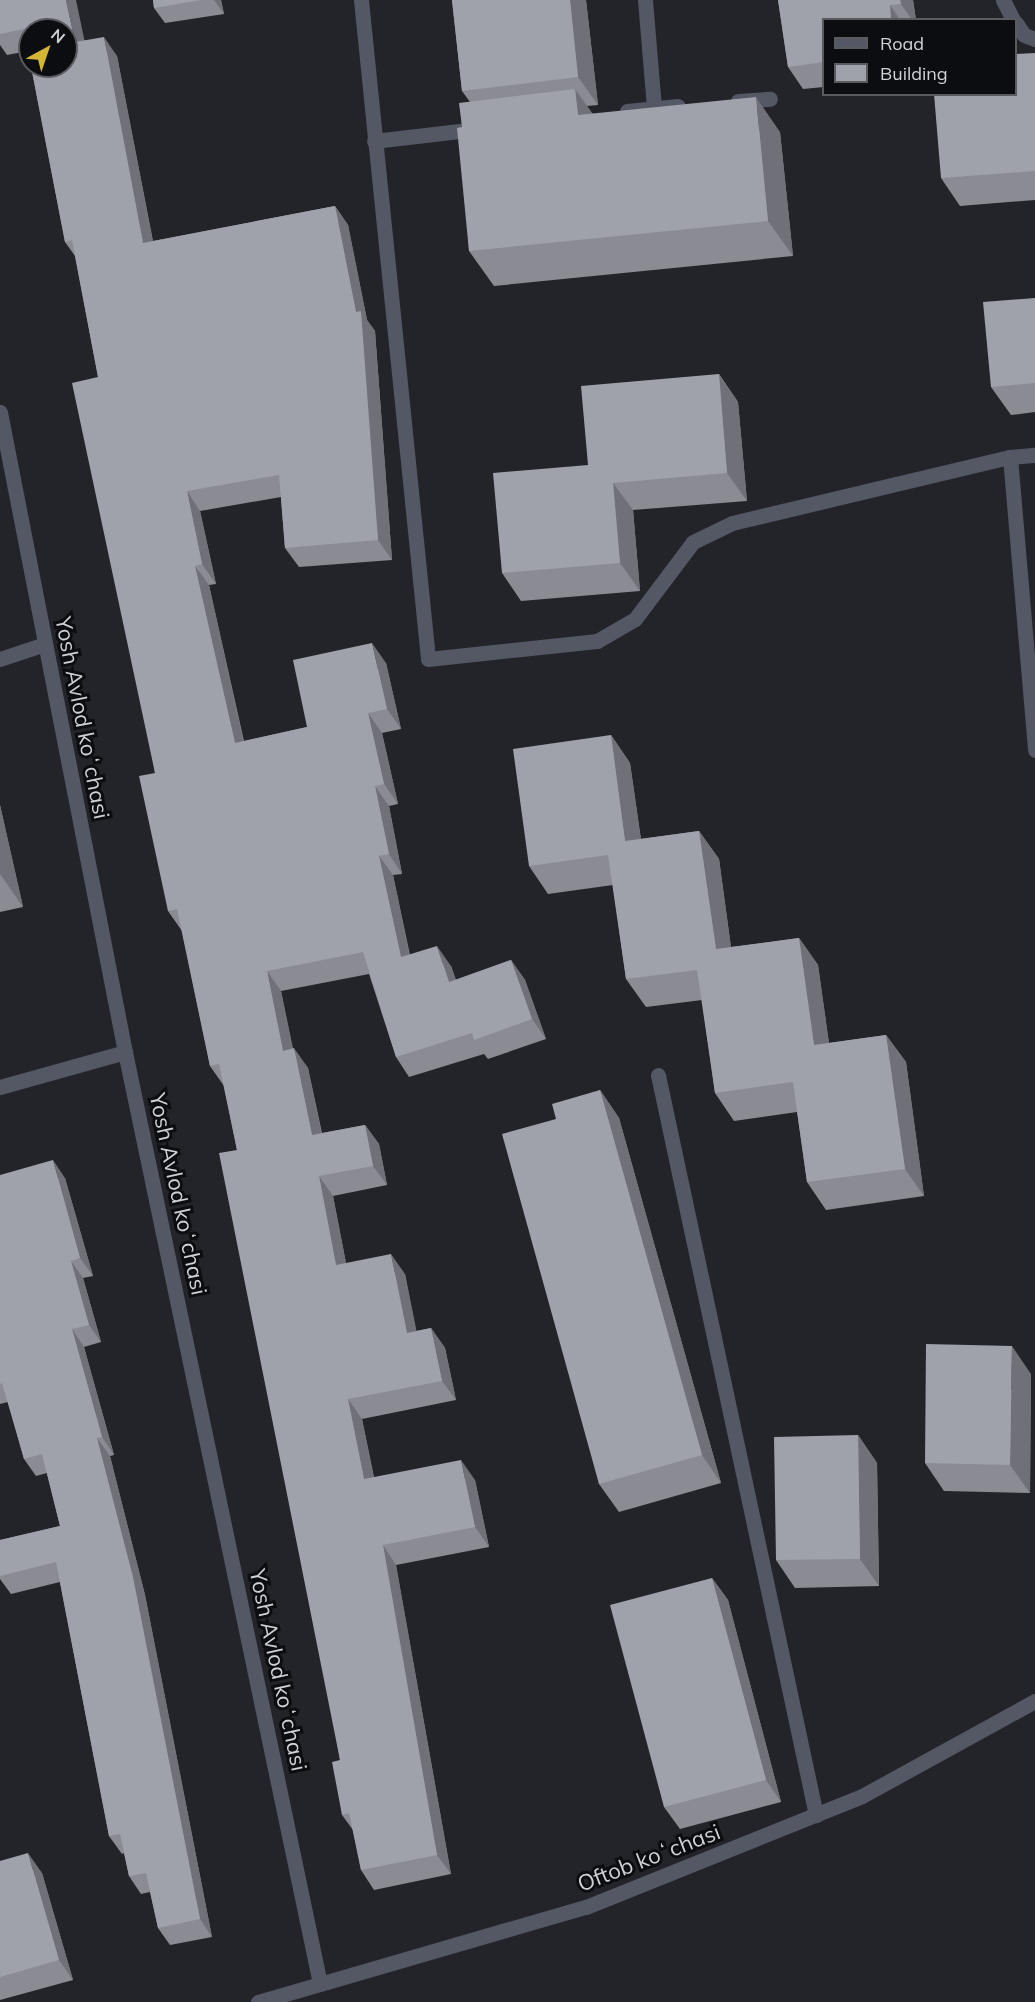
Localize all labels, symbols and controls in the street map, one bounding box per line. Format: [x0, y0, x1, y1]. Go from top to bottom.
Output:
north arrow [18, 18, 78, 78]
legend [822, 18, 1017, 96]
text: N [47, 24, 69, 47]
text: Road [880, 32, 924, 55]
text: Building [880, 62, 948, 85]
street label: Yosh Avlod koʻchasi [49, 615, 115, 821]
street label: Yosh Avlod koʻchasi [144, 1091, 212, 1297]
street label: Yosh Avlod koʻchasi [244, 1567, 312, 1773]
street label: Oftob koʻchasi [574, 1819, 724, 1897]

